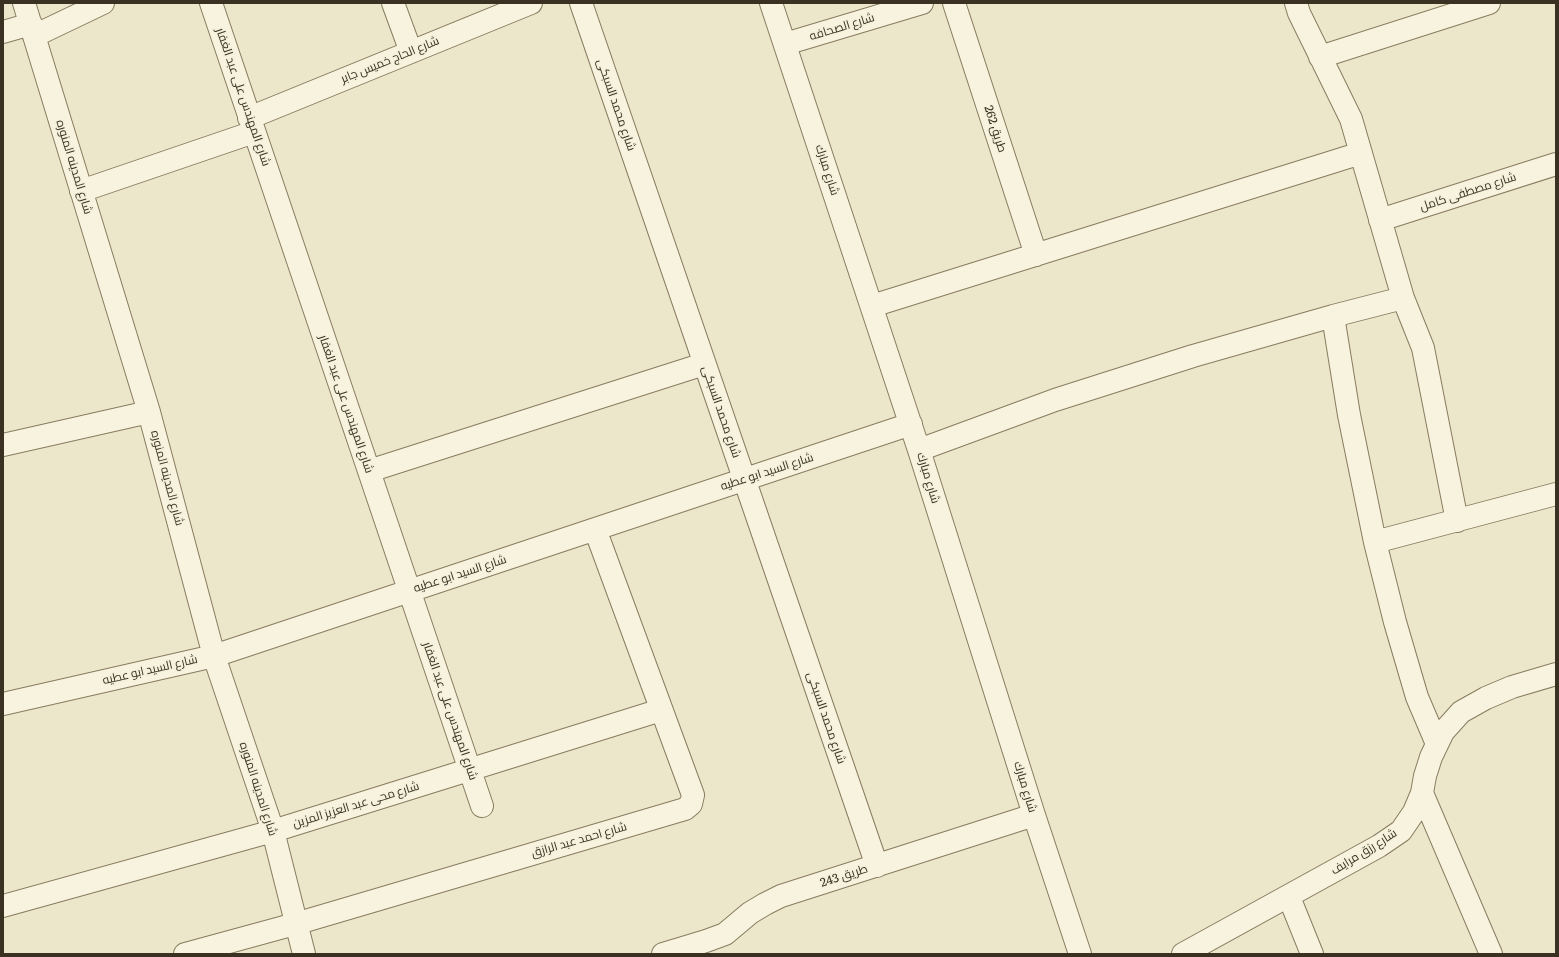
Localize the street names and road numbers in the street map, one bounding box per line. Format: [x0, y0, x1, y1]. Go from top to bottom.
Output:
street label: شارع الصحافه [808, 10, 876, 44]
street label: شارع المهندس على عبد الغفار [213, 26, 273, 168]
street label: شارع الحاج خميس جابر [339, 34, 441, 86]
street label: شارع محمد السبكى [594, 57, 638, 153]
street label: طريق 262 [981, 104, 1009, 154]
street label: شارع المدينه المنوره [53, 118, 95, 216]
street label: شارع مبارك [812, 143, 842, 197]
street label: شارع مصطفى كامل [1418, 170, 1518, 214]
street label: شارع المهندس على عبد الغفار [316, 333, 376, 475]
street label: شارع محمد السبكى [699, 364, 743, 460]
street label: شارع المدينه المنوره [147, 429, 187, 527]
street label: شارع السيد ابو عطيه [719, 450, 815, 494]
street label: شارع مبارك [913, 451, 943, 505]
street label: شارع السيد ابو عطيه [412, 552, 508, 596]
street label: شارع المهندس على عبد الغفار [420, 640, 480, 782]
street label: شارع السيد ابو عطيه [101, 652, 199, 688]
street label: شارع محمد السبكى [804, 670, 848, 766]
street label: شارع المدينه المنوره [236, 740, 280, 838]
street label: شارع مبارك [1010, 760, 1040, 814]
street label: شارع محى عبد العزيز المزين [291, 779, 421, 831]
street label: شارع احمد عبد الرازق [530, 819, 628, 861]
street label: شارع رزق مرايف [1328, 826, 1400, 878]
street label: طريق 243 [818, 862, 870, 890]

